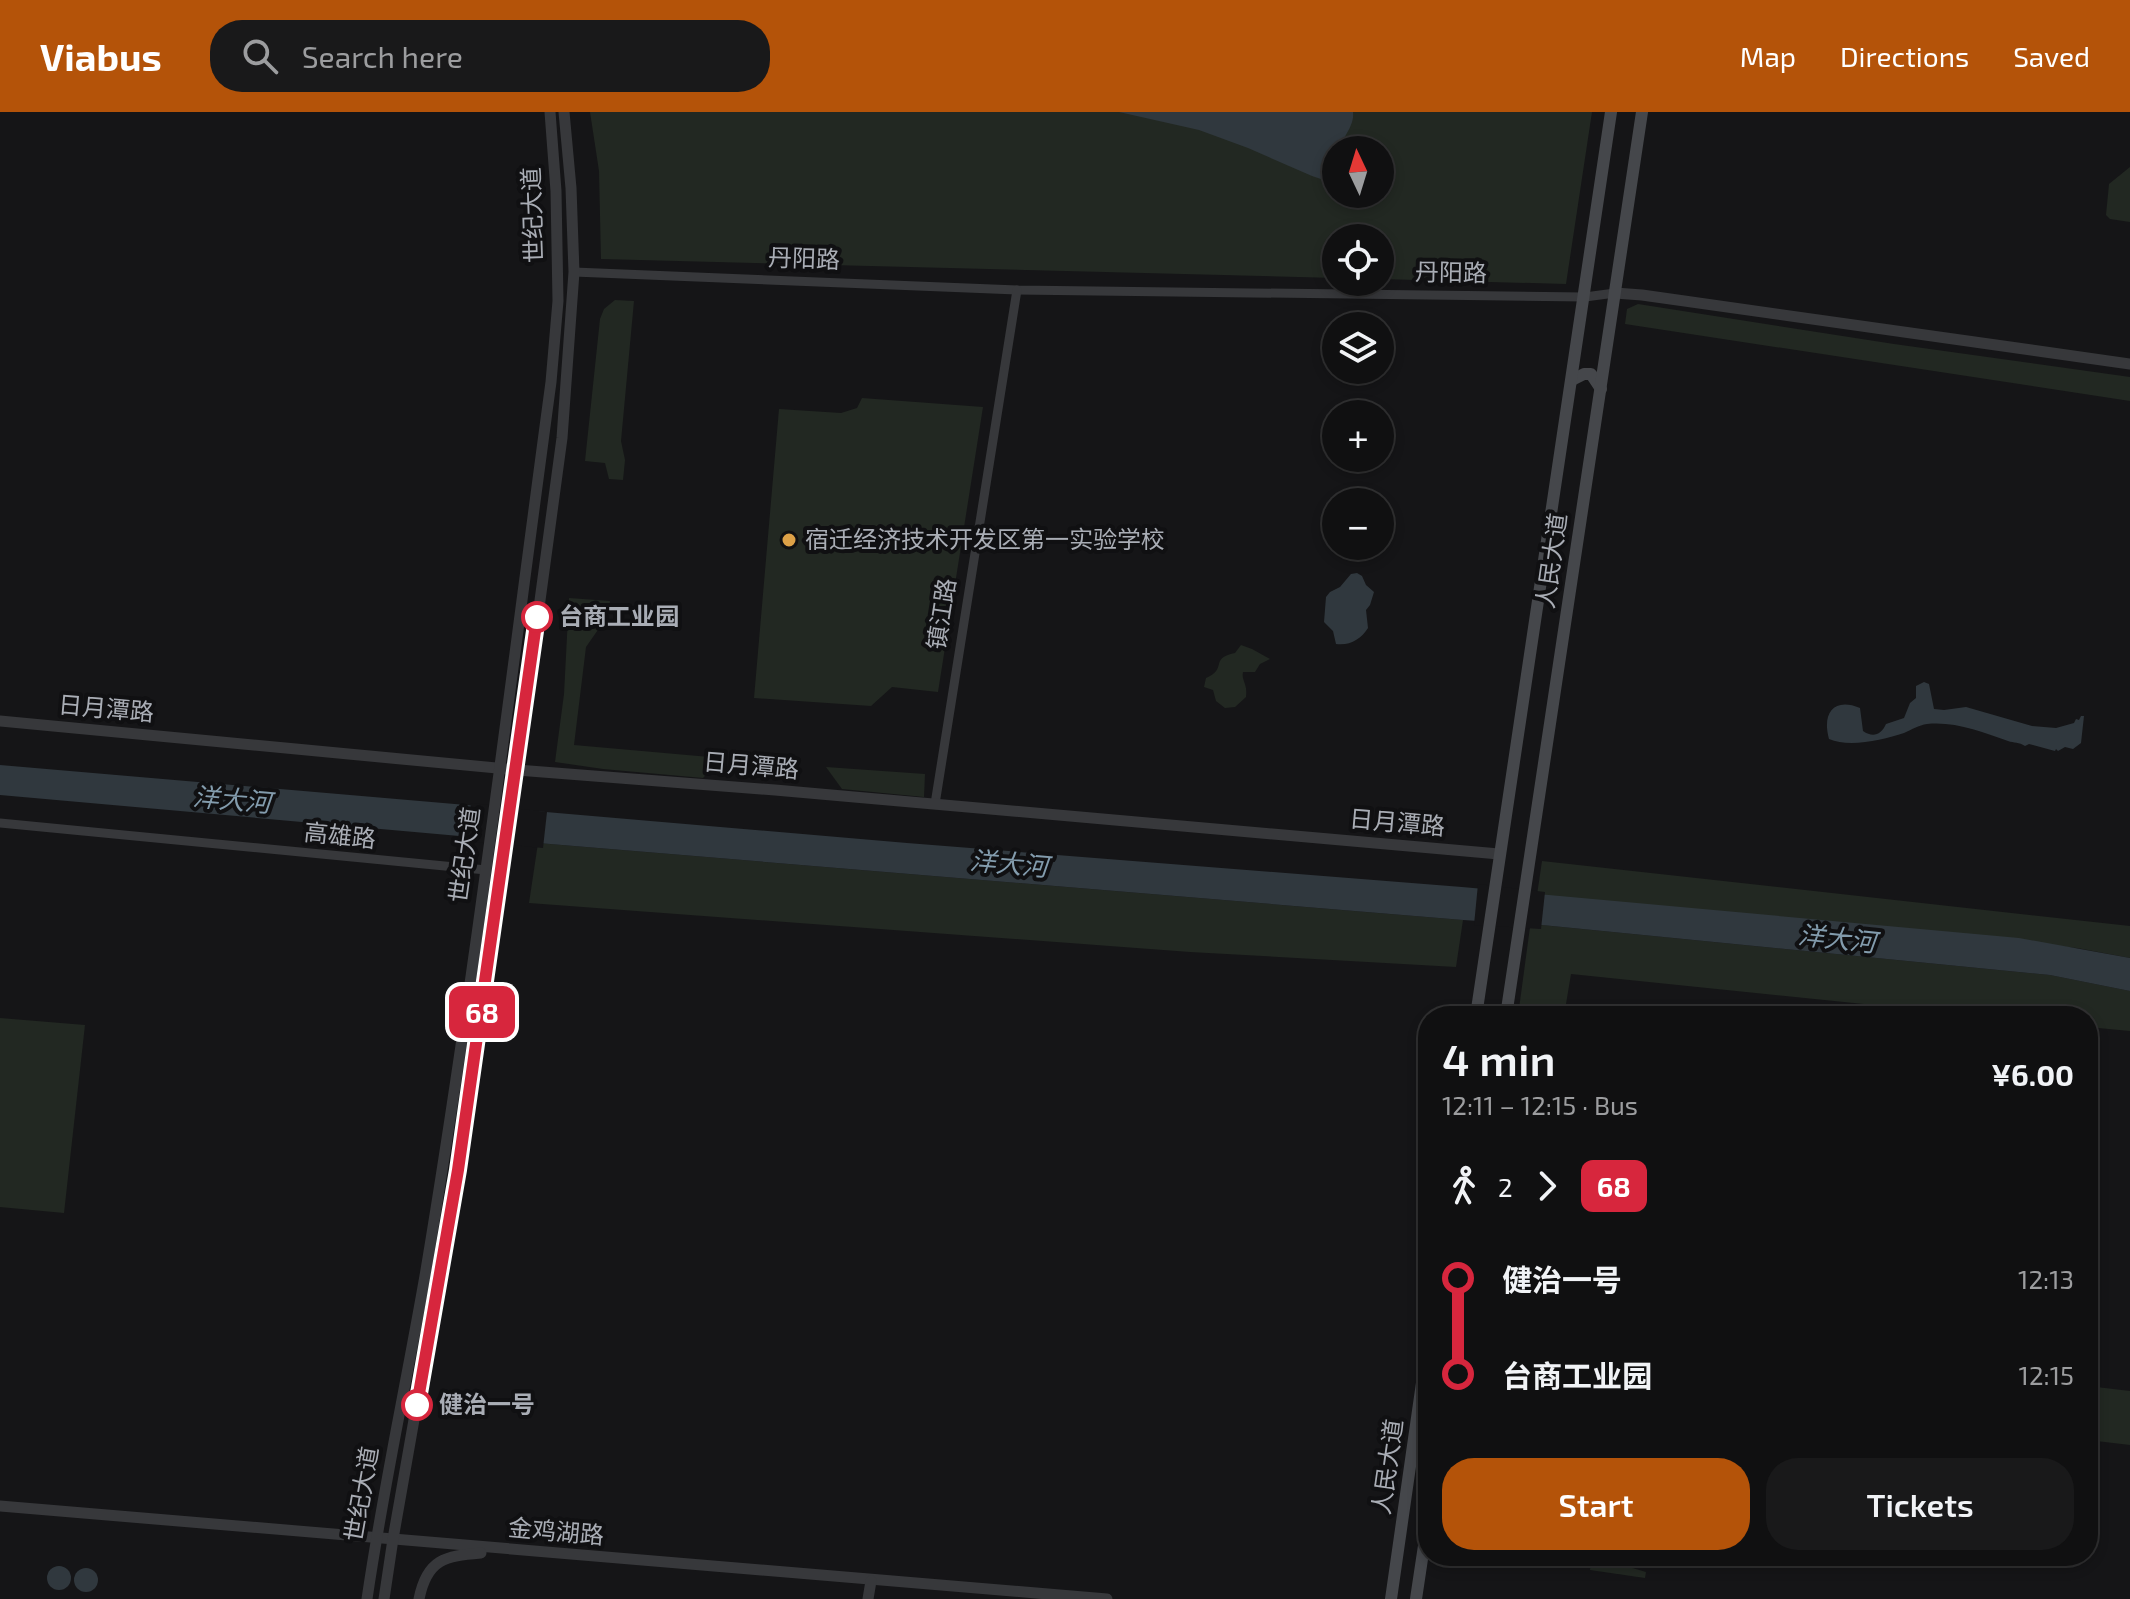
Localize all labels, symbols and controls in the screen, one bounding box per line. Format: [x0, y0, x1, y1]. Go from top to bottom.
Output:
search box [210, 20, 770, 92]
text: Viabus [40, 33, 162, 79]
icon: search [238, 34, 282, 78]
text: Search here [302, 38, 463, 74]
text: Map [1740, 39, 1796, 73]
text: Directions [1840, 39, 1969, 73]
text: Saved [2013, 39, 2090, 73]
north arrow [1322, 136, 1394, 208]
map controls [1322, 136, 1394, 560]
street label: 世纪大道 [515, 167, 548, 264]
button: locate [1322, 224, 1394, 296]
street label: 丹阳路 [768, 242, 841, 273]
street label: 丹阳路 [1415, 256, 1487, 287]
button: layers [1322, 312, 1394, 384]
button: + [1322, 400, 1394, 472]
button: − [1322, 488, 1394, 560]
street label: 人民大道 [1529, 511, 1572, 610]
place label: 宿迁经济技术开发区第一实验学校 [805, 524, 1165, 553]
marker: 宿迁经济技术开发区第一实验学校 [780, 531, 798, 549]
street label: 镇江路 [921, 576, 960, 652]
place label: 台商工业园 [559, 601, 679, 630]
marker: 台商工业园 [522, 602, 552, 632]
street label: 日月潭路 [57, 689, 155, 726]
street label: 日月潭路 [702, 746, 800, 783]
water label: 洋大河 [192, 780, 277, 818]
street label: 日月潭路 [1348, 803, 1446, 840]
street label: 世纪大道 [442, 805, 485, 904]
street label: 高雄路 [303, 816, 377, 853]
water label: 洋大河 [969, 844, 1054, 882]
water label: 洋大河 [1797, 918, 1883, 958]
line badge: 68 [446, 986, 518, 1038]
text: 68 [465, 995, 499, 1029]
text: 4 min [1442, 1032, 1556, 1085]
text: ¥6.00 [1991, 1056, 2074, 1092]
text: 12:11 – 12:15 · Bus [1442, 1089, 1638, 1120]
icon: walk [1442, 1164, 1486, 1208]
icon: forward [1525, 1164, 1569, 1208]
text: 68 [1597, 1169, 1631, 1203]
text: 2 [1498, 1171, 1513, 1202]
text: 健治一号 [1502, 1261, 1622, 1297]
text: 12:13 [2018, 1263, 2074, 1294]
text: 台商工业园 [1502, 1357, 1652, 1393]
text: 12:15 [2019, 1359, 2074, 1390]
place label: 健治一号 [439, 1389, 535, 1418]
marker: 健治一号 [402, 1390, 432, 1420]
street label: 人民大道 [1365, 1417, 1408, 1516]
street label: 世纪大道 [338, 1444, 383, 1544]
button: Start [1442, 1458, 1750, 1550]
button: Tickets [1766, 1458, 2074, 1550]
street label: 金鸡湖路 [507, 1512, 605, 1549]

